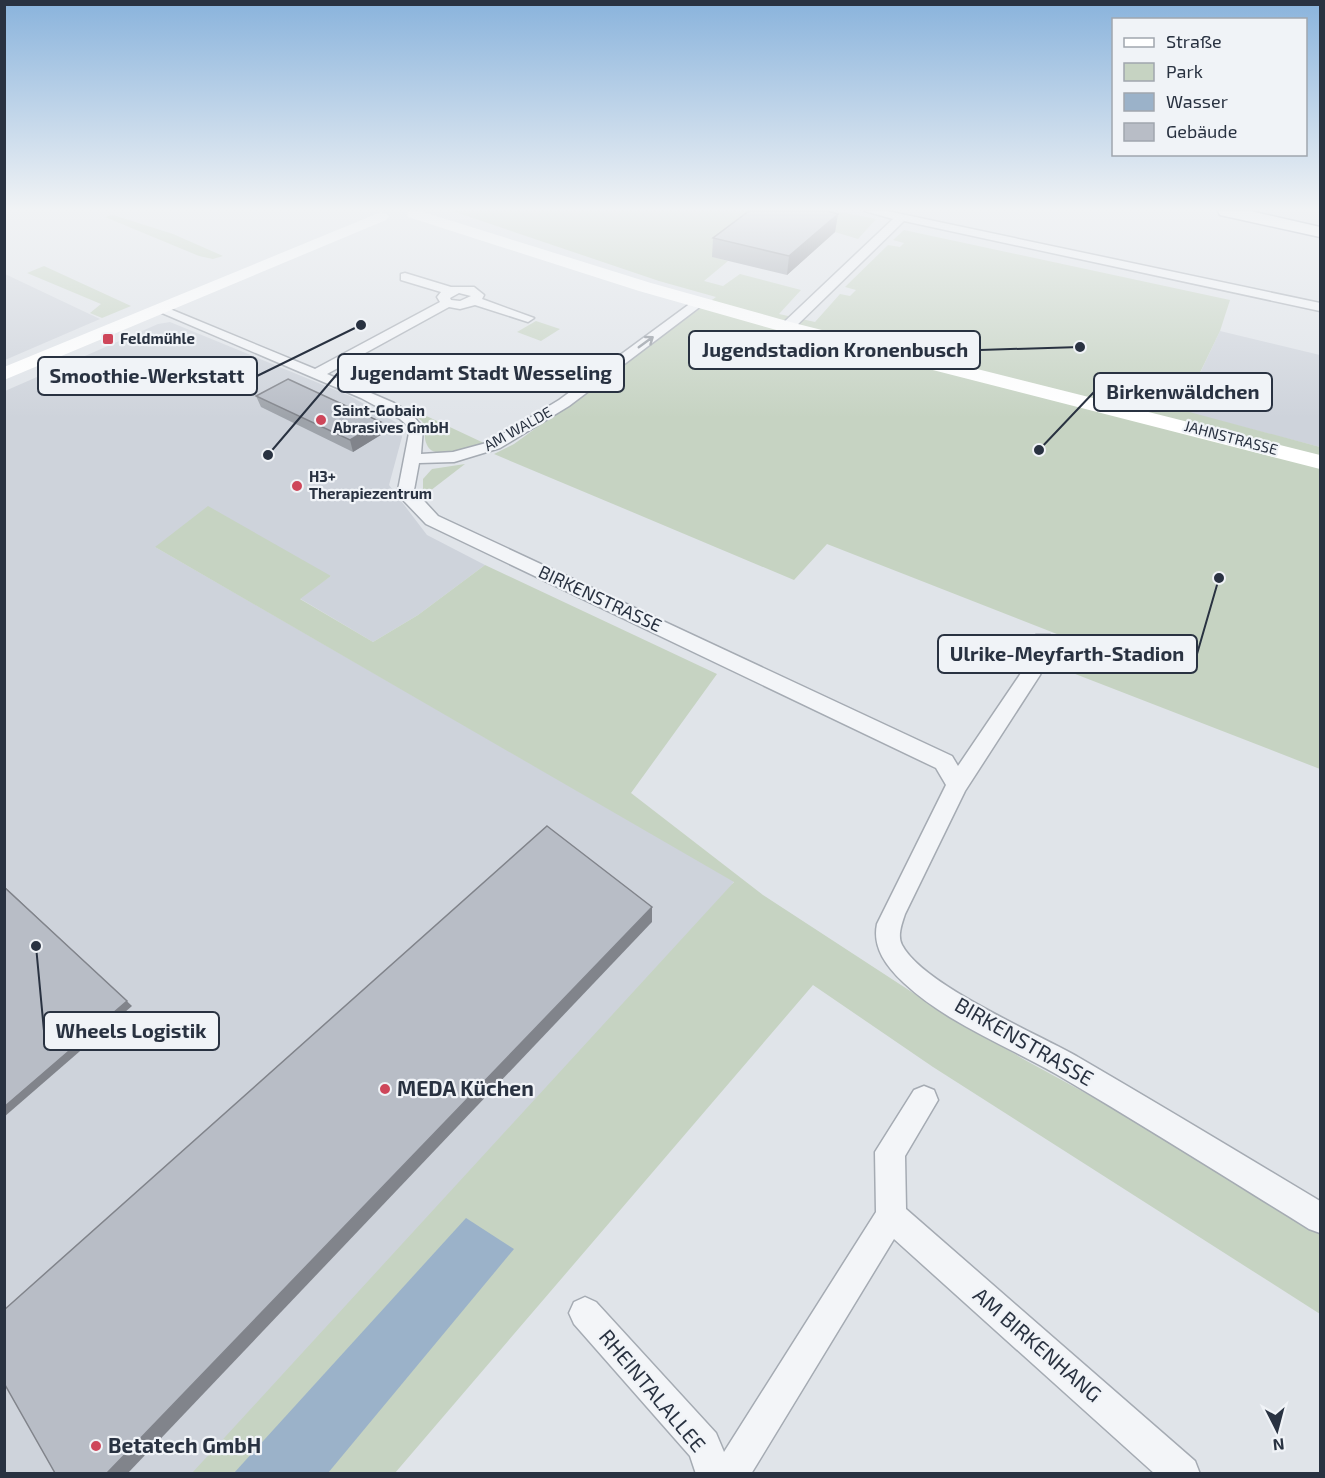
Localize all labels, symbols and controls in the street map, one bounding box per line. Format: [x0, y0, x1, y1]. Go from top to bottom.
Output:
legend [1112, 18, 1307, 156]
text: Straße [1166, 30, 1222, 52]
text: Park [1166, 60, 1203, 82]
text: Wasser [1166, 90, 1228, 112]
text: Gebäude [1166, 120, 1237, 142]
place label: Feldmühle [120, 329, 195, 347]
callout: Jugendstadion Kronenbusch [689, 331, 980, 369]
marker: Feldmühle [101, 332, 115, 346]
one-way arrow [638, 336, 654, 348]
text: Jugendstadion Kronenbusch [702, 337, 968, 361]
callout: Jugendamt Stadt Wesseling [338, 354, 624, 392]
callout: Smoothie-Werkstatt [38, 357, 257, 395]
text: Jugendamt Stadt Wesseling [350, 360, 612, 384]
text: Smoothie-Werkstatt [50, 363, 244, 387]
callout: Birkenwäldchen [1094, 373, 1272, 411]
text: Birkenwäldchen [1106, 379, 1260, 403]
place label: Saint-Gobain Abrasives GmbH [333, 401, 449, 436]
street label: AM WALDE [480, 402, 555, 454]
marker: Saint-Gobain Abrasives GmbH [314, 413, 328, 427]
street label: JAHNSTRASSE [1183, 416, 1280, 458]
place label: H3+ Therapiezentrum [309, 467, 432, 502]
marker: H3+ Therapiezentrum [290, 479, 304, 493]
street label: BIRKENSTRASSE [535, 560, 666, 636]
callout: Ulrike-Meyfarth-Stadion [938, 635, 1197, 673]
text: Ulrike-Meyfarth-Stadion [950, 641, 1184, 666]
street label: BIRKENSTRASSE [951, 991, 1098, 1090]
callout: Wheels Logistik [44, 1012, 219, 1050]
text: Wheels Logistik [56, 1018, 207, 1042]
place label: MEDA Küchen [397, 1075, 534, 1100]
marker: MEDA Küchen [378, 1082, 392, 1096]
street label: AM BIRKENHANG [969, 1281, 1107, 1406]
street label: RHEINTALALLEE [595, 1324, 712, 1456]
north arrow [1247, 1400, 1307, 1460]
place label: Betatech GmbH [108, 1432, 261, 1457]
text: N [1272, 1435, 1285, 1455]
marker: Betatech GmbH [89, 1439, 103, 1453]

